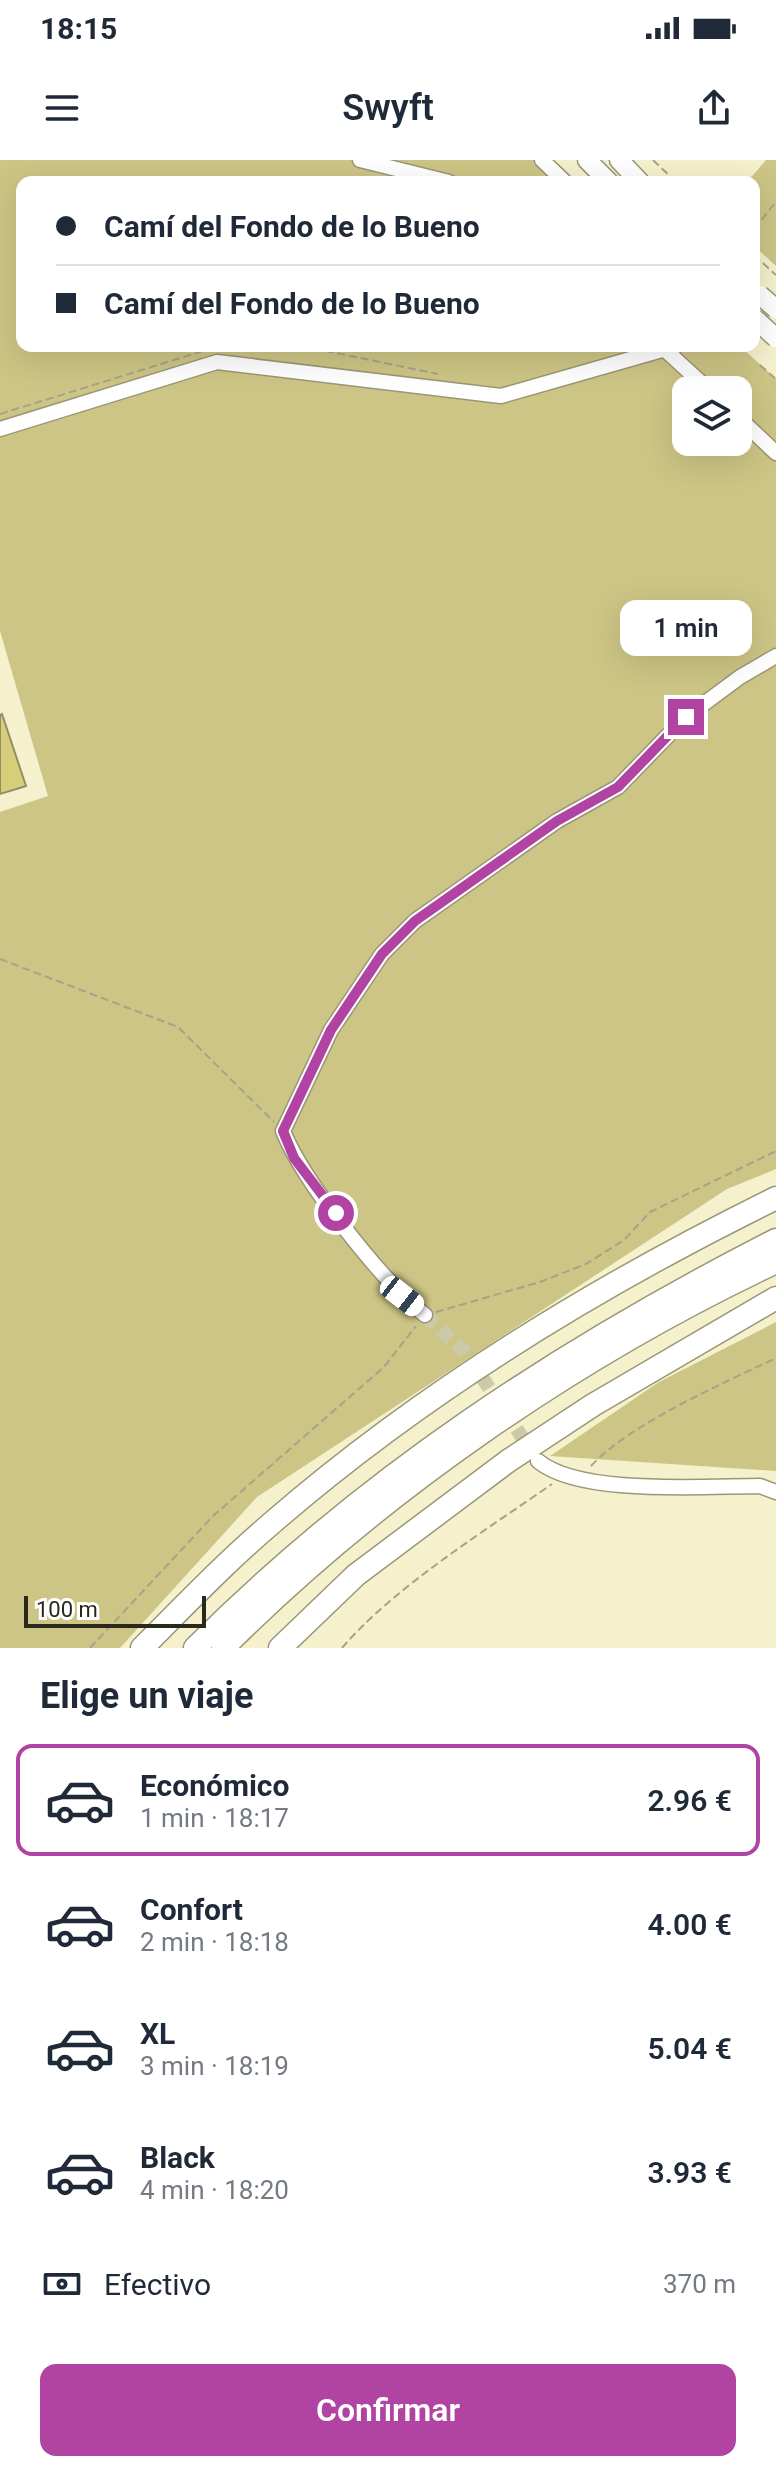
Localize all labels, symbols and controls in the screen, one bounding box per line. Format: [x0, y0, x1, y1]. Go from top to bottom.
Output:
text: 18:15 [40, 11, 117, 46]
icon: menu [40, 86, 84, 130]
icon: share [692, 86, 736, 130]
text: Swyft [342, 87, 434, 129]
text: Camí del Fondo de lo Bueno [104, 209, 480, 244]
text: Camí del Fondo de lo Bueno [104, 286, 480, 321]
map controls [672, 376, 752, 456]
button: layers [672, 376, 752, 456]
callout: 1 min [620, 601, 752, 657]
text: 1 min [653, 613, 719, 643]
route end [668, 699, 704, 735]
route start [318, 1195, 354, 1231]
car [376, 1272, 428, 1320]
scale bar [24, 1592, 206, 1628]
text: 100 m [36, 1597, 98, 1622]
text: Elige un viaje [40, 1675, 253, 1717]
icon: car [44, 1764, 116, 1836]
text: Económico [140, 1768, 289, 1803]
text: 2.96 € [647, 1783, 732, 1818]
text: 1 min · 18:17 [140, 1803, 289, 1833]
icon: car [44, 1888, 116, 1960]
text: Confort [140, 1892, 243, 1927]
text: 4.00 € [647, 1907, 732, 1942]
text: 2 min · 18:18 [140, 1927, 289, 1957]
icon: car [44, 2012, 116, 2084]
text: XL [140, 2016, 175, 2051]
text: 5.04 € [647, 2031, 732, 2066]
text: 3 min · 18:19 [140, 2051, 289, 2081]
icon: car [44, 2136, 116, 2208]
text: Black [140, 2140, 215, 2175]
text: 3.93 € [647, 2155, 732, 2190]
text: 4 min · 18:20 [140, 2175, 289, 2205]
icon: cash [40, 2262, 84, 2306]
text: Efectivo [104, 2267, 211, 2302]
text: 370 m [663, 2269, 736, 2299]
button: Confirmar [40, 2364, 736, 2456]

